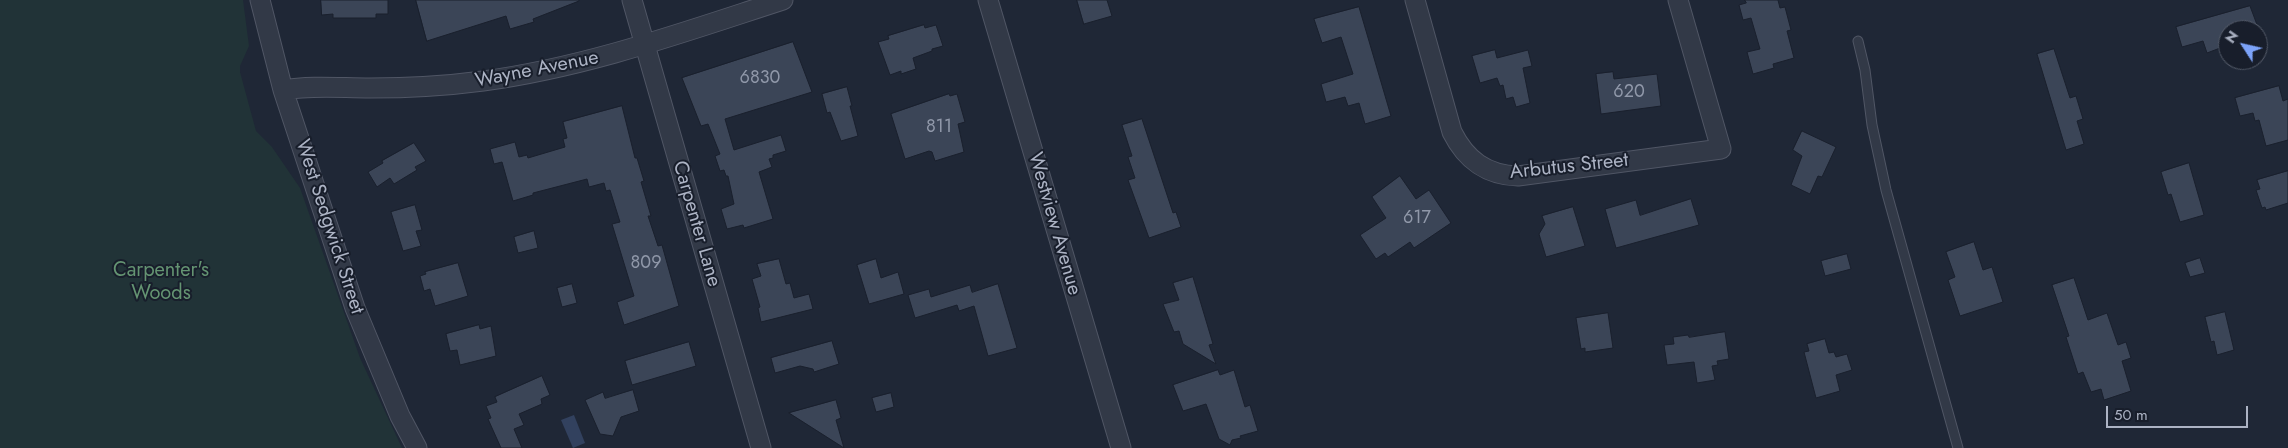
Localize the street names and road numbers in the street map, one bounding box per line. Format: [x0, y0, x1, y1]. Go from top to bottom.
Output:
street label: Wayne Avenue [473, 46, 601, 94]
street label: West Sedgwick Street [289, 137, 369, 317]
street label: Arbutus Street [1509, 149, 1629, 185]
street label: Westview Avenue [1022, 150, 1086, 298]
street label: Carpenter Lane [667, 158, 725, 290]

